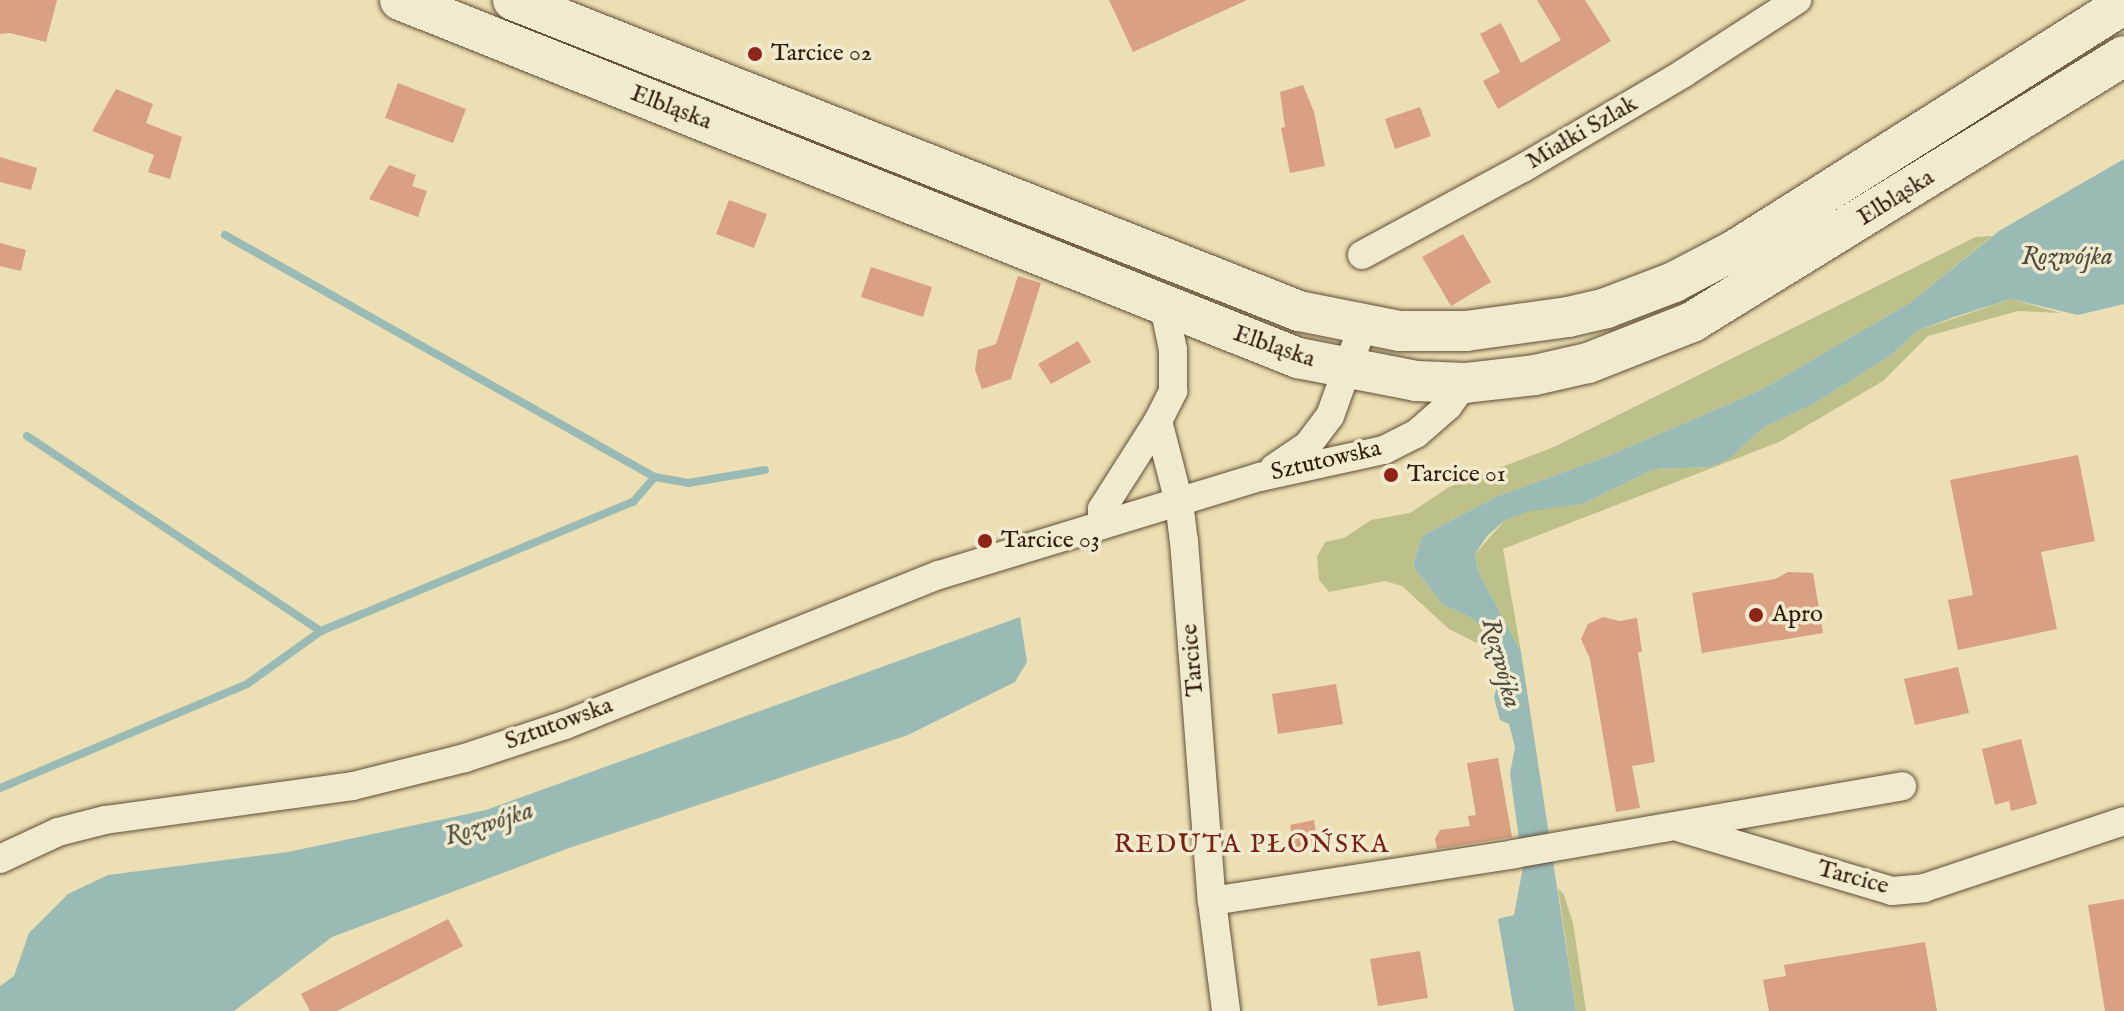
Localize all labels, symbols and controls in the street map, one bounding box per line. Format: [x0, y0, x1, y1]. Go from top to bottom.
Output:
place label: Tarcice 02 [771, 40, 872, 68]
marker: Tarcice 02 [746, 45, 764, 63]
street label: Elbląska [626, 79, 716, 137]
street label: Miałki Szlak [1521, 90, 1643, 176]
street label: Elbląska [1853, 163, 1939, 233]
water label: Rozwójka [2021, 241, 2113, 273]
street label: Elbląska [1229, 320, 1319, 374]
street label: Sztutowska [1268, 434, 1384, 488]
place label: Tarcice 01 [1407, 461, 1506, 489]
marker: Tarcice 01 [1382, 466, 1400, 484]
place label: Tarcice 03 [1001, 527, 1100, 555]
marker: Tarcice 03 [976, 532, 994, 550]
place label: Apro [1772, 601, 1823, 629]
marker: Apro [1747, 606, 1765, 624]
water label: Rozwójka [1474, 615, 1528, 711]
street label: Tarcice [1175, 622, 1211, 698]
street label: Sztutowska [501, 691, 617, 757]
water label: Rozwójka [441, 795, 537, 853]
district label: REDUTA PŁOŃSKA [1114, 829, 1390, 861]
street label: Tarcice [1814, 855, 1892, 901]

